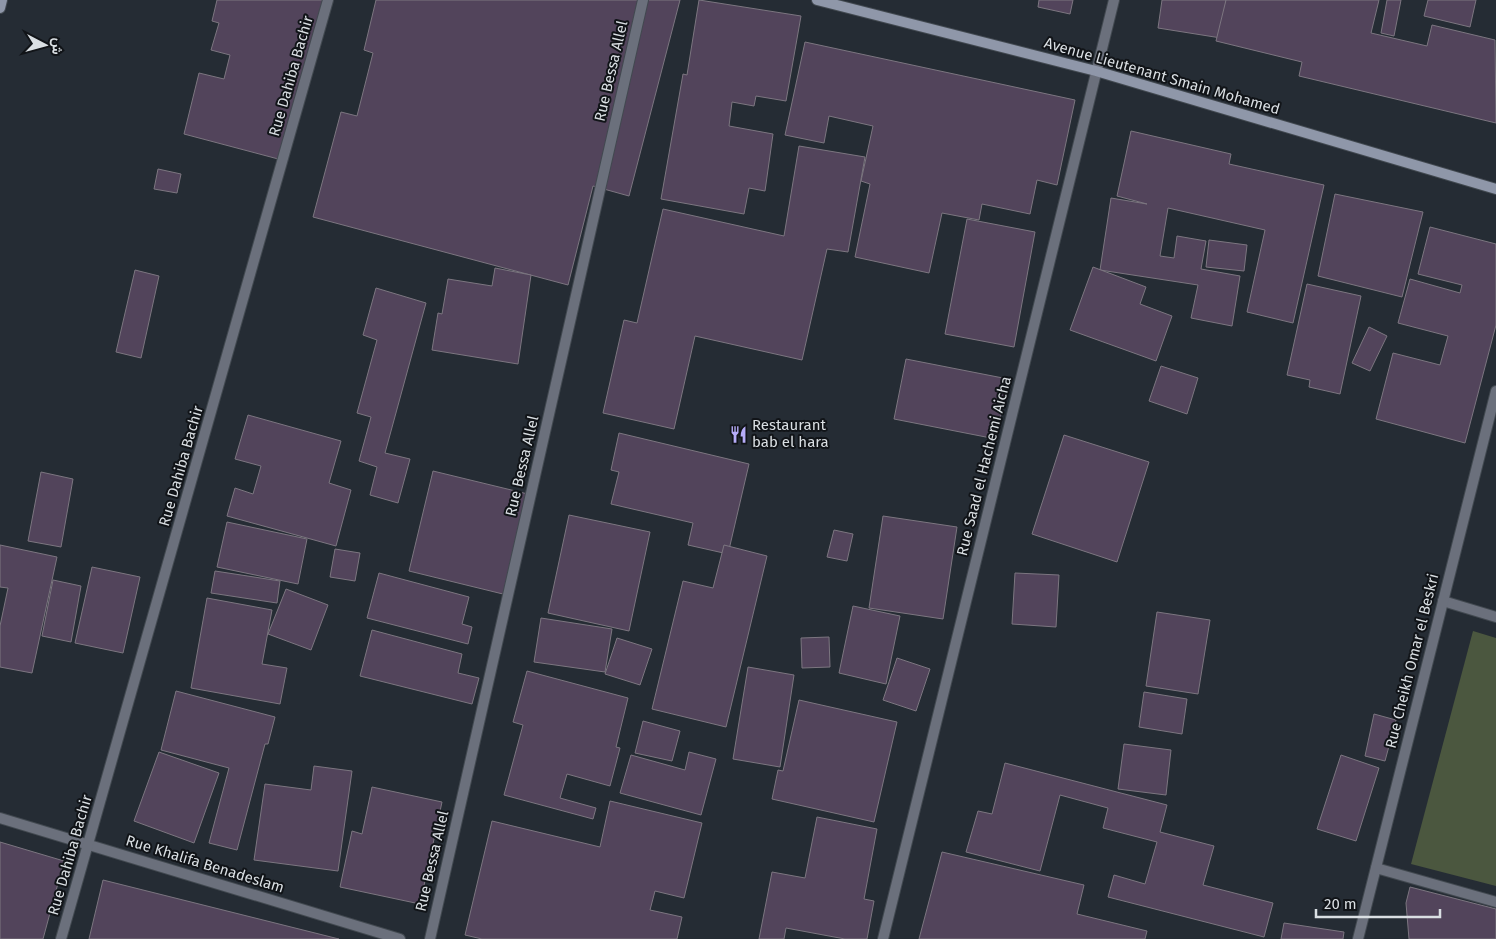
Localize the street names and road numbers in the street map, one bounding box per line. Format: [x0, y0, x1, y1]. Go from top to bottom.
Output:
street label: Rue Dahiba Bachir [265, 13, 317, 138]
street label: Rue Bessa Allel [591, 18, 631, 123]
street label: Avenue Lieutenant Smain Mohamed [1042, 34, 1282, 118]
street label: Rue Saad el Hachemi Aicha [953, 374, 1015, 558]
street label: Rue Dahiba Bachir [155, 403, 207, 528]
street label: Rue Bessa Allel [502, 413, 542, 518]
street label: Rue Cheikh Omar el Beskri [1382, 572, 1442, 750]
street label: Rue Dahiba Bachir [44, 792, 96, 917]
street label: Rue Bessa Allel [412, 808, 452, 913]
street label: Rue Khalifa Benadeslam [124, 831, 286, 897]

